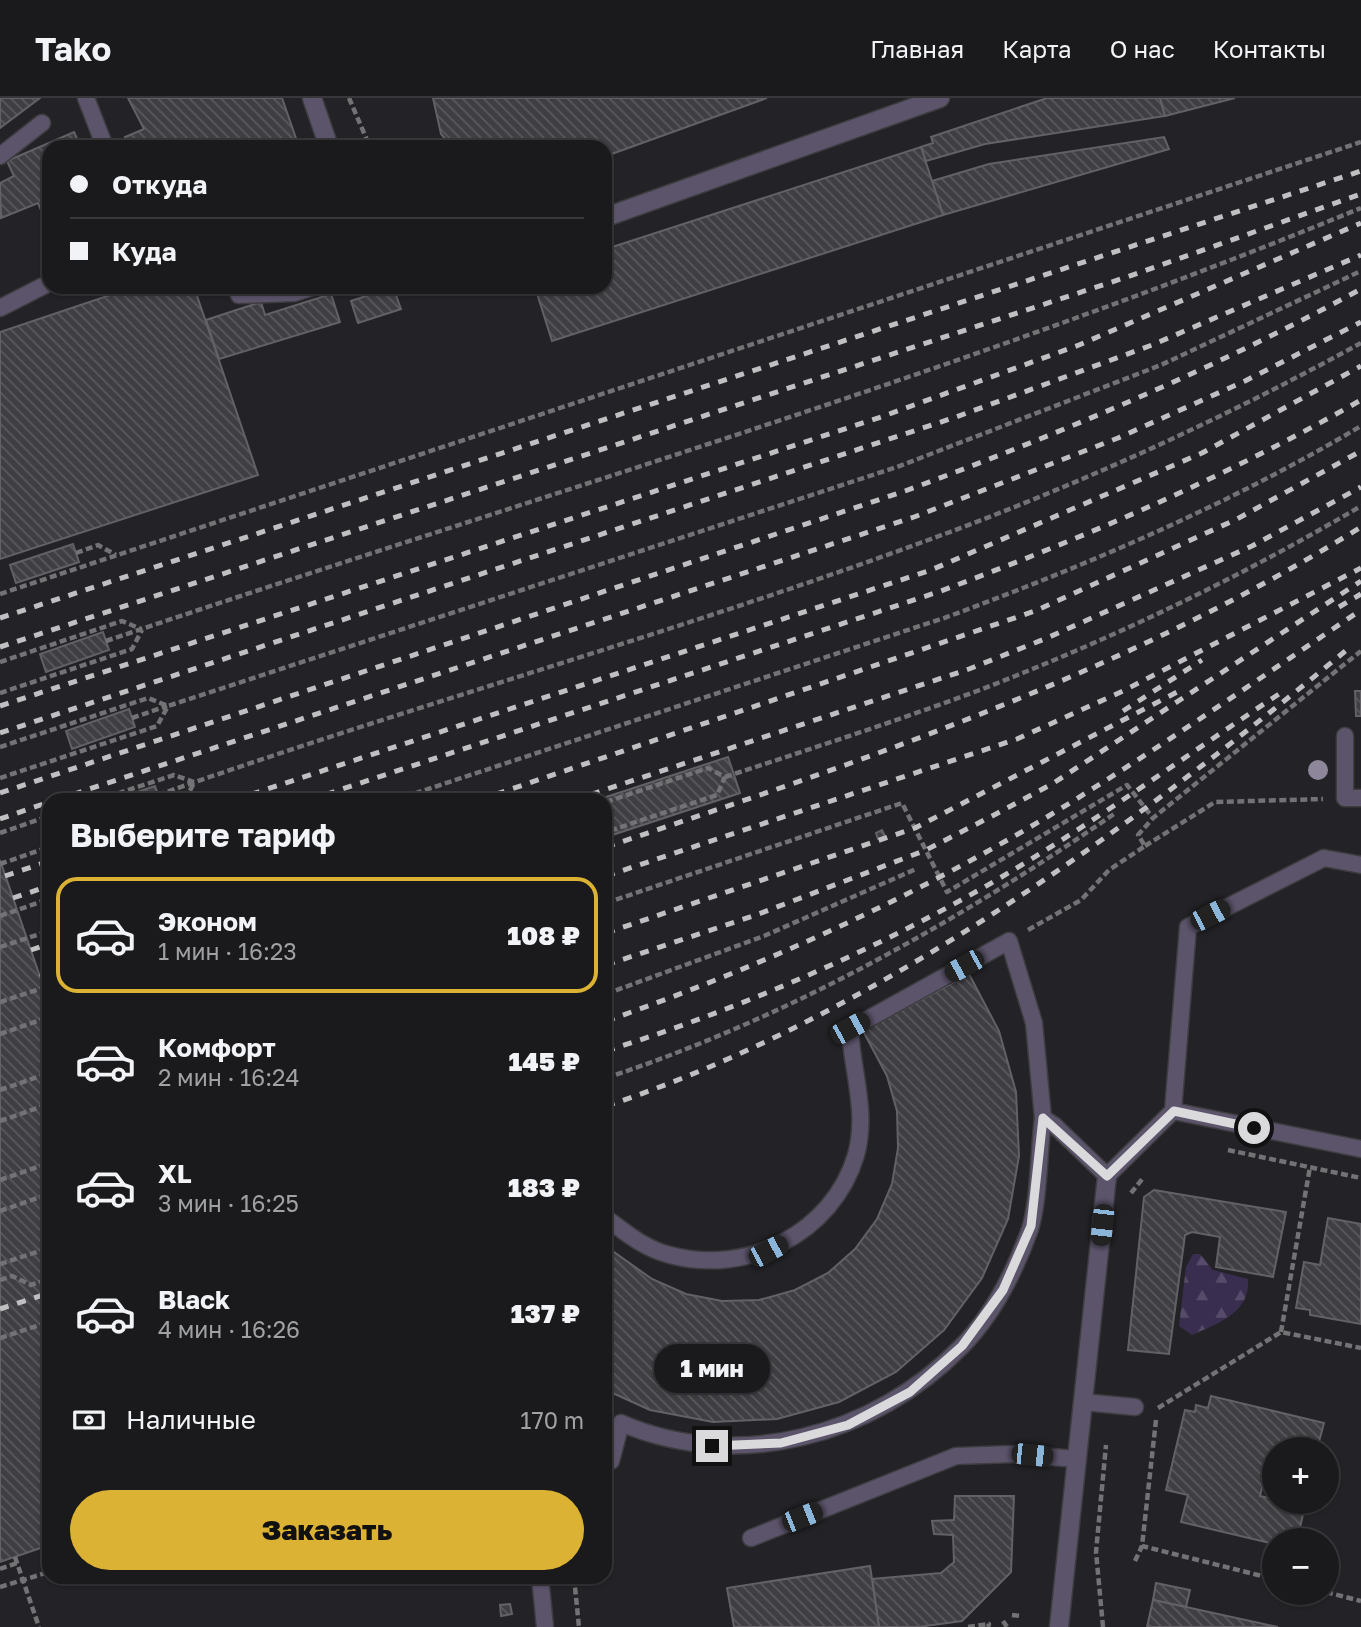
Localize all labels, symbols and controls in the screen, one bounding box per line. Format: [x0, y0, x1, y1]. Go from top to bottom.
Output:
text: Tako [35, 29, 111, 68]
text: Главная [870, 34, 964, 63]
text: Карта [1002, 34, 1072, 63]
text: О нас [1110, 34, 1175, 63]
text: Контакты [1213, 34, 1326, 63]
text: Откуда [112, 169, 207, 200]
text: Куда [112, 236, 177, 267]
text: Выберите тариф [70, 816, 336, 854]
car [1187, 896, 1234, 934]
icon: car [74, 904, 137, 967]
text: Эконом [158, 906, 257, 937]
text: 108 ₽ [507, 920, 580, 951]
text: 1 мин · 16:23 [158, 937, 297, 965]
car [941, 947, 988, 985]
car [827, 1009, 874, 1047]
icon: car [74, 1030, 137, 1093]
text: Комфорт [158, 1032, 276, 1063]
text: 145 ₽ [509, 1046, 580, 1077]
text: 2 мин · 16:24 [158, 1063, 299, 1091]
route start [1238, 1112, 1270, 1144]
icon: car [74, 1156, 137, 1219]
text: XL [158, 1158, 192, 1189]
text: 183 ₽ [508, 1172, 580, 1203]
text: 3 мин · 16:25 [158, 1189, 299, 1217]
car [1090, 1203, 1115, 1247]
car [745, 1232, 792, 1270]
icon: car [74, 1282, 137, 1345]
text: Black [158, 1284, 230, 1315]
text: 137 ₽ [511, 1298, 580, 1329]
text: 4 мин · 16:26 [158, 1315, 300, 1343]
callout: 1 мин [654, 1344, 770, 1394]
text: 1 мин [680, 1354, 744, 1382]
icon: cash [70, 1401, 108, 1439]
text: Наличные [126, 1404, 256, 1435]
text: 170 m [520, 1406, 584, 1434]
route end [696, 1430, 728, 1462]
map controls [1262, 1437, 1339, 1605]
button: + [1262, 1437, 1339, 1514]
car [1011, 1442, 1054, 1468]
button: Заказать [70, 1490, 584, 1570]
car [779, 1499, 826, 1535]
button: − [1262, 1528, 1339, 1605]

